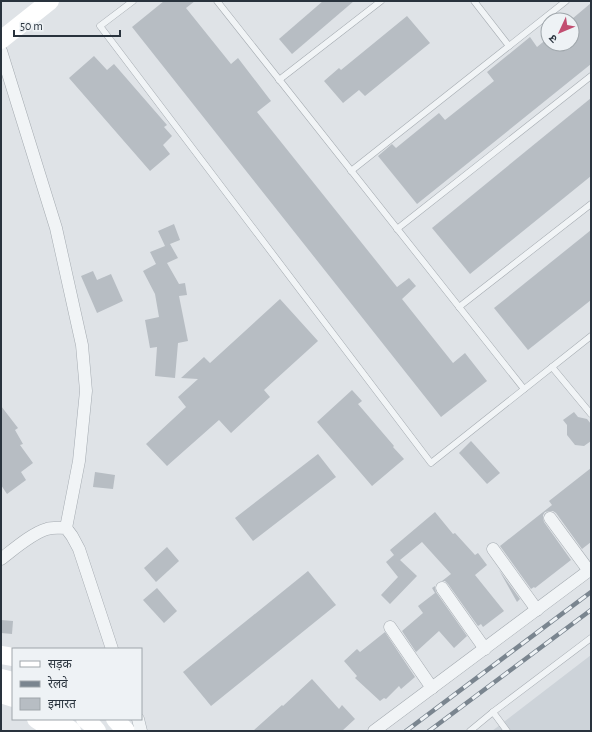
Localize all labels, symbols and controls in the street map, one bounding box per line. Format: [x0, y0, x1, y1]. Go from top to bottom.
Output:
scale bar [14, 12, 120, 38]
north arrow [540, 12, 580, 52]
text: 50 m [20, 20, 43, 32]
text: उ [547, 32, 559, 45]
legend [12, 648, 142, 720]
text: सड़क [48, 658, 73, 671]
text: रेलवे [48, 676, 68, 690]
text: इमारत [48, 698, 77, 711]

